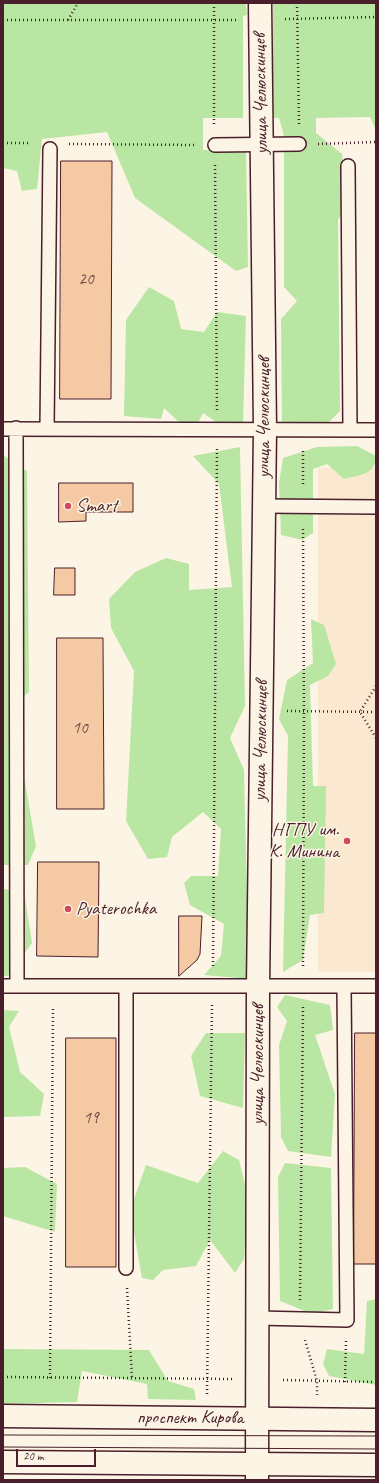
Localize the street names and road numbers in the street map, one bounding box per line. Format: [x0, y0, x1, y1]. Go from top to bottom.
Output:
street label: улица Челюскинцев [249, 33, 273, 155]
street label: улица Челюскинцев [253, 358, 275, 478]
street label: улица Челюскинцев [249, 680, 273, 802]
street label: улица Челюскинцев [247, 1005, 269, 1125]
street label: проспект Кирова [137, 1407, 243, 1429]

